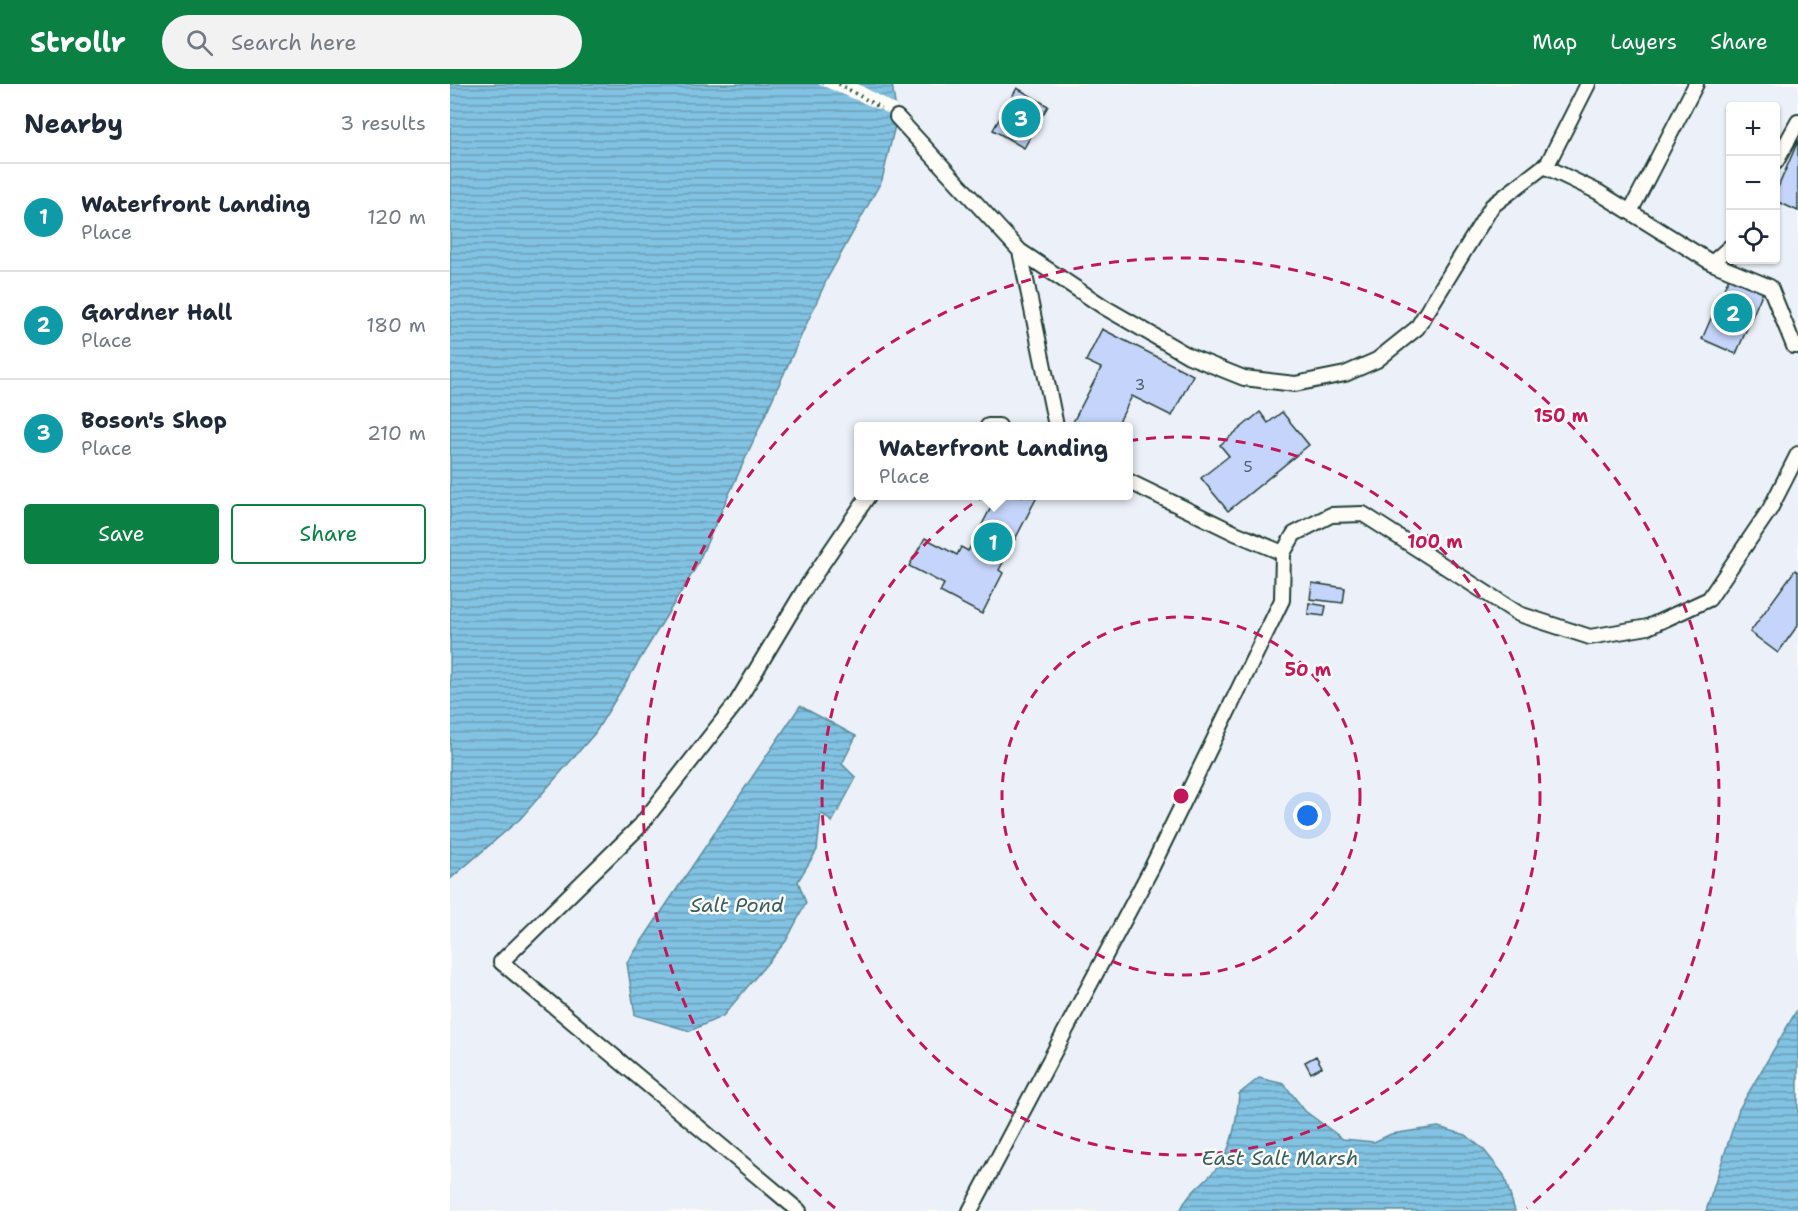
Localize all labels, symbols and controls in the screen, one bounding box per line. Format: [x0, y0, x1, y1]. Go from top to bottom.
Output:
search box [162, 15, 582, 69]
text: Strollr [30, 23, 126, 61]
icon: search [183, 26, 216, 59]
text: Search here [231, 28, 357, 57]
text: Map [1532, 28, 1577, 56]
text: Layers [1610, 28, 1677, 56]
text: Share [1710, 28, 1768, 56]
pin: 3 [1002, 96, 1040, 141]
map controls [1726, 102, 1780, 264]
button: + [1726, 102, 1780, 156]
text: Nearby [24, 106, 123, 141]
text: 3 results [340, 110, 426, 136]
button: − [1726, 156, 1780, 210]
text: Waterfront Landing [81, 190, 310, 219]
text: 1 [39, 204, 48, 230]
text: 120 m [367, 204, 426, 230]
button: locate [1726, 210, 1780, 264]
text: Place [81, 219, 132, 245]
pin: 2 [1714, 290, 1752, 336]
text: Gardner Hall [81, 298, 232, 327]
text: 2 [37, 312, 51, 338]
text: 180 m [366, 312, 426, 338]
text: Place [81, 327, 132, 353]
house number: 3 [1135, 375, 1145, 395]
text: 150 m [1534, 404, 1589, 428]
text: Boson's Shop [81, 406, 227, 435]
text: 3 [37, 420, 51, 446]
text: 210 m [367, 420, 426, 446]
popup [854, 422, 1133, 500]
text: Waterfront Landing [879, 434, 1108, 463]
text: Place [81, 435, 132, 461]
house number: 5 [1243, 457, 1253, 477]
text: Place [879, 463, 930, 489]
button: Save [24, 504, 219, 564]
button: Share [231, 504, 426, 564]
pin: 1 [974, 520, 1012, 564]
text: 100 m [1407, 530, 1463, 554]
text: 50 m [1285, 658, 1332, 682]
centre of rings [1171, 786, 1191, 806]
your location [1293, 801, 1322, 830]
water label: Salt Pond [690, 892, 784, 918]
water label: East Salt Marsh [1201, 1145, 1359, 1171]

